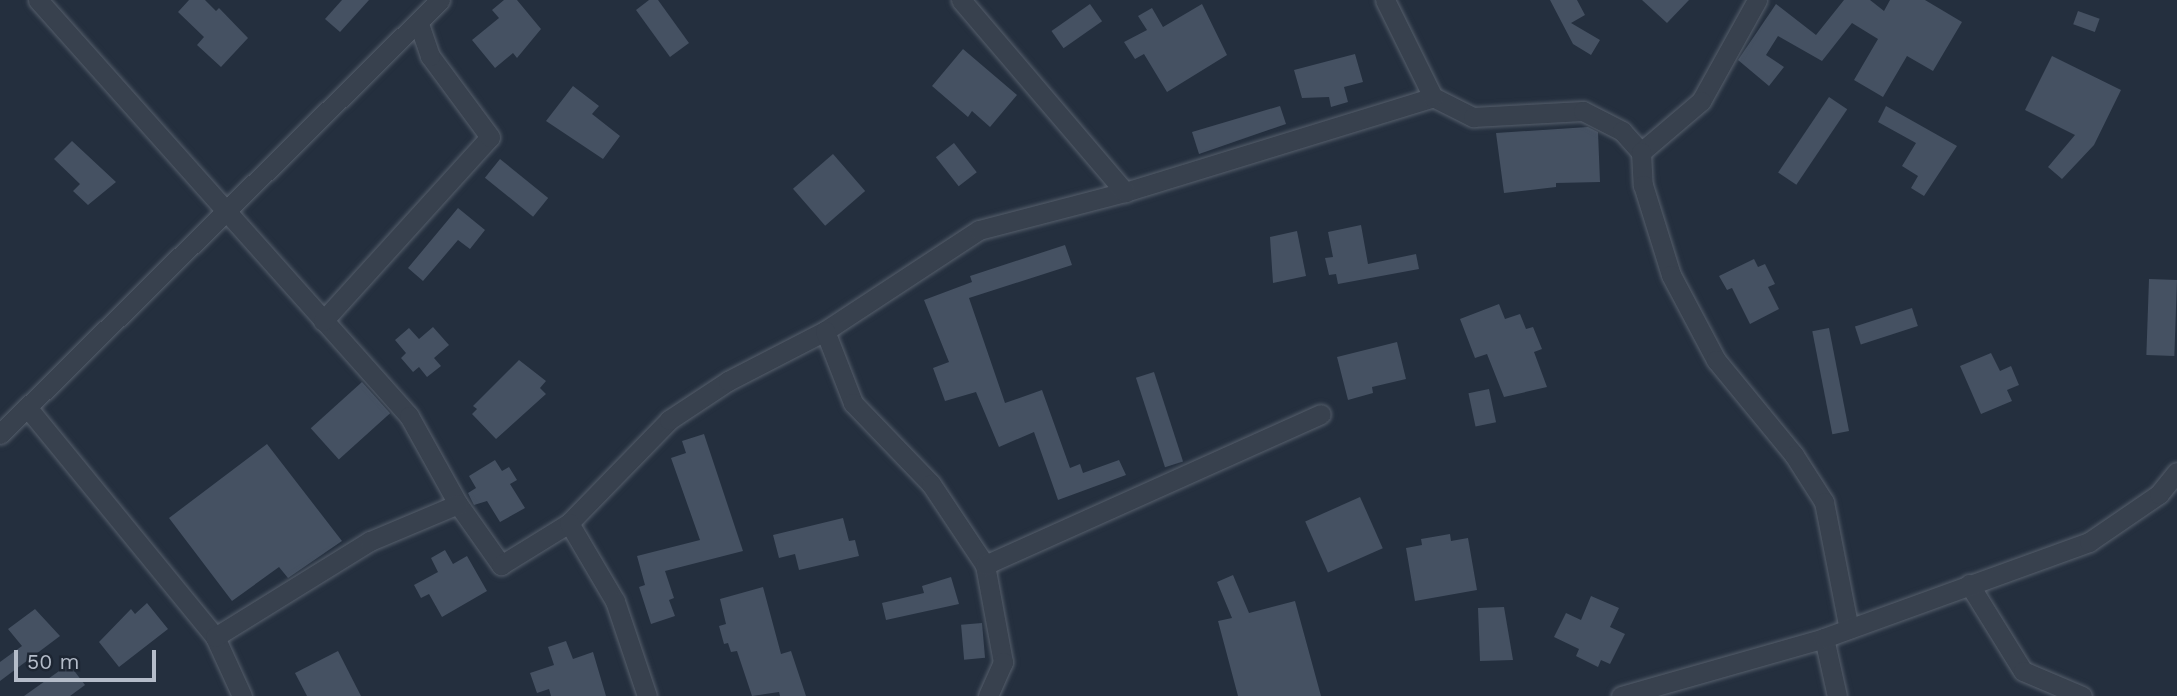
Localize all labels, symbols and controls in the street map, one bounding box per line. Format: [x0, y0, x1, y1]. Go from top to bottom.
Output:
scale bar [18, 636, 159, 680]
text: 50 m [27, 649, 79, 674]

